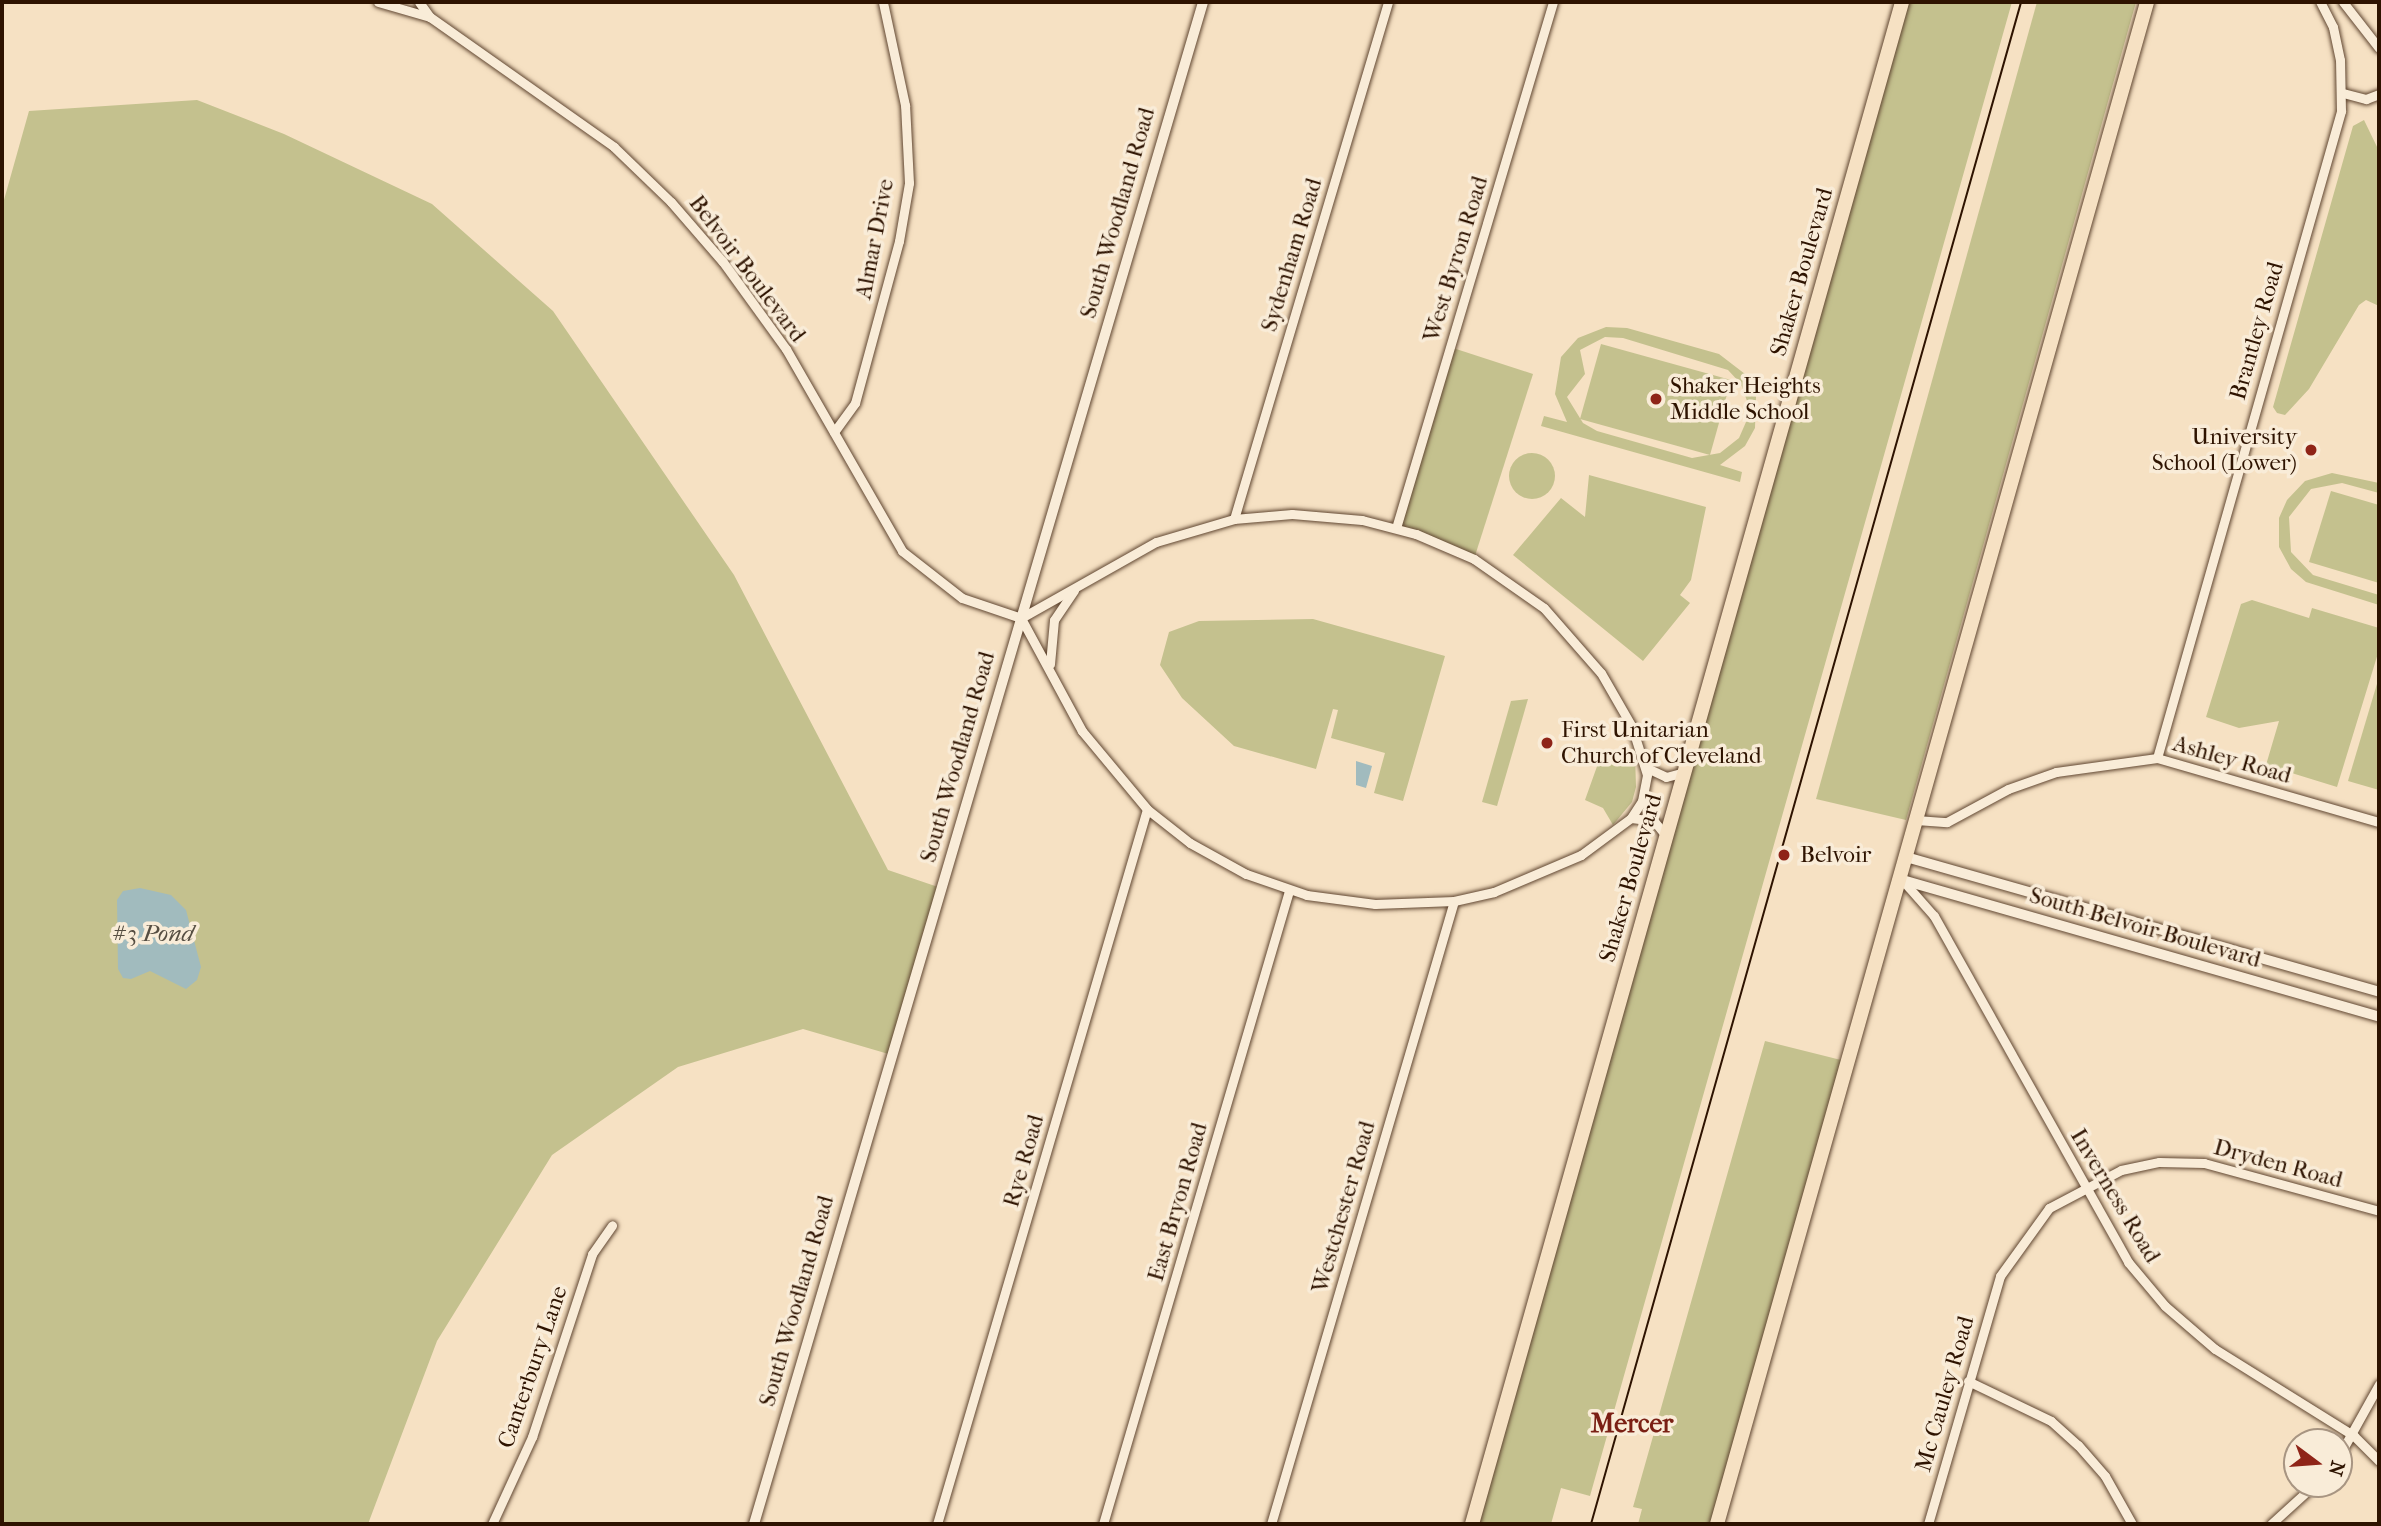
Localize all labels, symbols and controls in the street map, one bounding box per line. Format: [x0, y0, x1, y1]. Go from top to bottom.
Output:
street label: South Woodland Road [1075, 104, 1161, 322]
street label: West Byron Road [1418, 173, 1494, 345]
street label: Sydenham Road [1256, 175, 1328, 335]
street label: Almar Drive [850, 177, 900, 301]
street label: Shaker Boulevard [1765, 185, 1839, 359]
street label: Belvoir Boulevard [683, 190, 811, 348]
street label: Brantley Road [2224, 259, 2290, 403]
place label: Shaker Heights Middle School [1670, 372, 1821, 426]
marker: Shaker Heights Middle School [1648, 391, 1664, 407]
place label: University School (Lower) [2152, 423, 2297, 477]
marker: University School (Lower) [2303, 442, 2319, 458]
street label: South Woodland Road [915, 648, 1001, 866]
place label: First Unitarian Church of Cleveland [1561, 716, 1762, 770]
street label: Ashley Road [2170, 730, 2294, 790]
marker: First Unitarian Church of Cleveland [1539, 735, 1555, 751]
street label: Shaker Boulevard [1594, 791, 1668, 965]
place label: Belvoir [1800, 841, 1871, 869]
marker: Belvoir [1774, 845, 1794, 865]
street label: South Belvoir Boulevard [2026, 882, 2264, 974]
water label: #3 Pond [112, 920, 194, 948]
street label: Rye Road [998, 1112, 1050, 1210]
street label: Westchester Road [1306, 1118, 1382, 1296]
street label: East Bryon Road [1142, 1119, 1214, 1285]
street label: Inverness Road [2064, 1124, 2166, 1268]
street label: Dryden Road [2211, 1134, 2345, 1194]
street label: South Woodland Road [754, 1192, 840, 1410]
street label: Canterbury Lane [492, 1282, 574, 1452]
street label: Mc Cauley Road [1910, 1313, 1980, 1475]
district label: Mercer [1591, 1408, 1673, 1440]
north arrow [2283, 1428, 2353, 1498]
text: N [2324, 1458, 2349, 1478]

